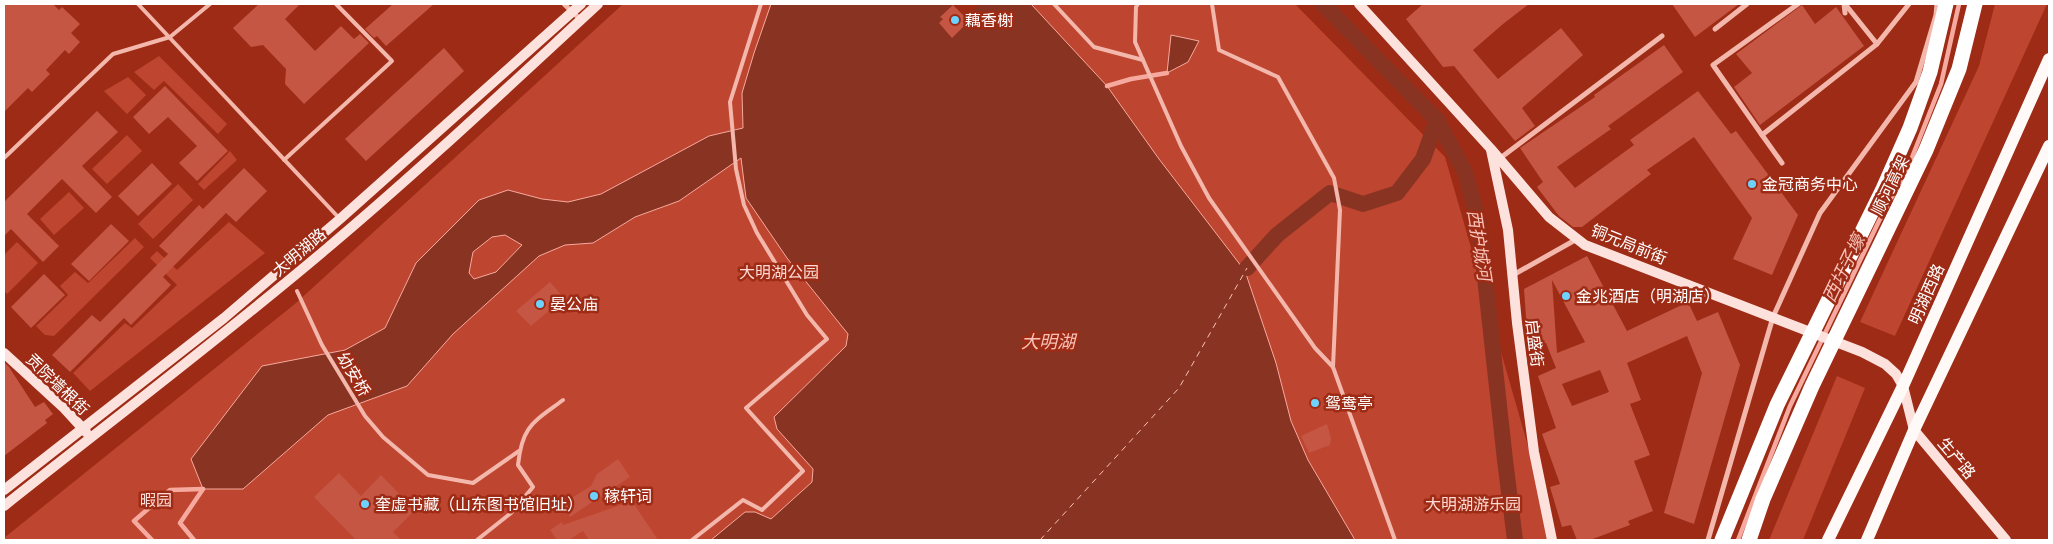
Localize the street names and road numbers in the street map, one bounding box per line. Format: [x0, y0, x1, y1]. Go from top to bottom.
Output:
street label: 顺河高架 [1866, 151, 1914, 219]
street label: 铜元局前街 [1588, 219, 1670, 269]
street label: 大明湖路 [267, 223, 331, 281]
street label: 明湖西路 [1903, 260, 1949, 328]
street label: 启盛街 [1521, 318, 1549, 368]
street label: 贡院墙根街 [22, 348, 94, 420]
street label: 幼安桥 [332, 348, 376, 400]
street label: 生产路 [1933, 433, 1981, 483]

